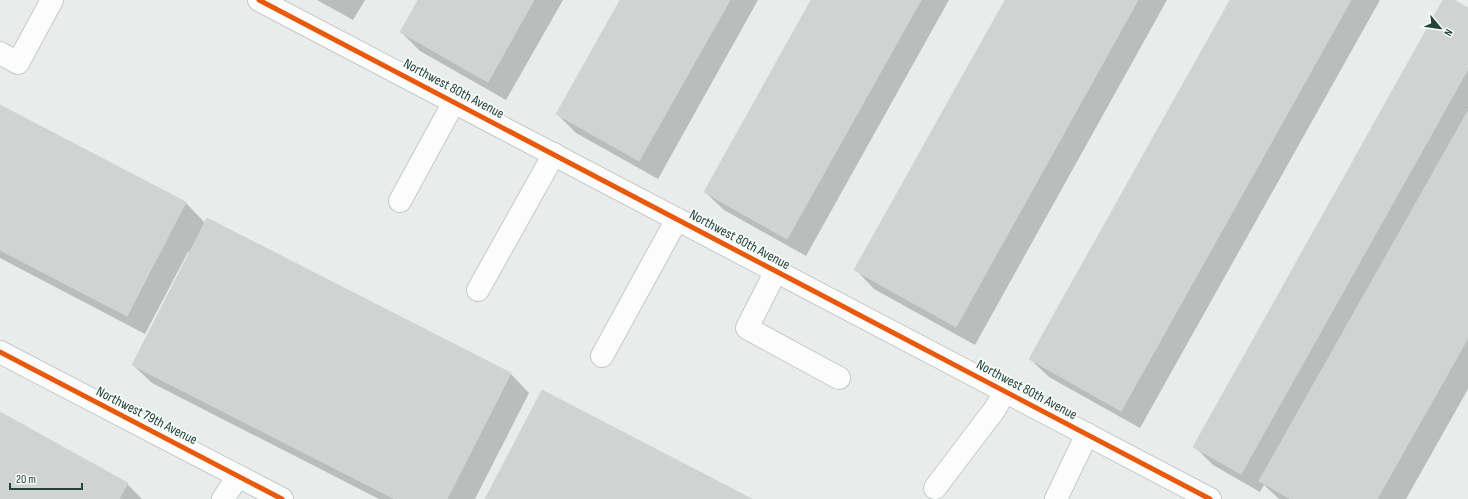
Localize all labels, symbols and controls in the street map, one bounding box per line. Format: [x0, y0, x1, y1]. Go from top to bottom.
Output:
north arrow [1420, 8, 1460, 48]
text: N [1441, 27, 1455, 38]
street label: Northwest 80th Avenue [401, 55, 507, 122]
street label: Northwest 80th Avenue [687, 206, 793, 273]
street label: Northwest 80th Avenue [974, 356, 1080, 423]
street label: Northwest 79th Avenue [93, 383, 200, 448]
scale bar [10, 465, 82, 491]
text: 20 m [16, 472, 36, 487]

